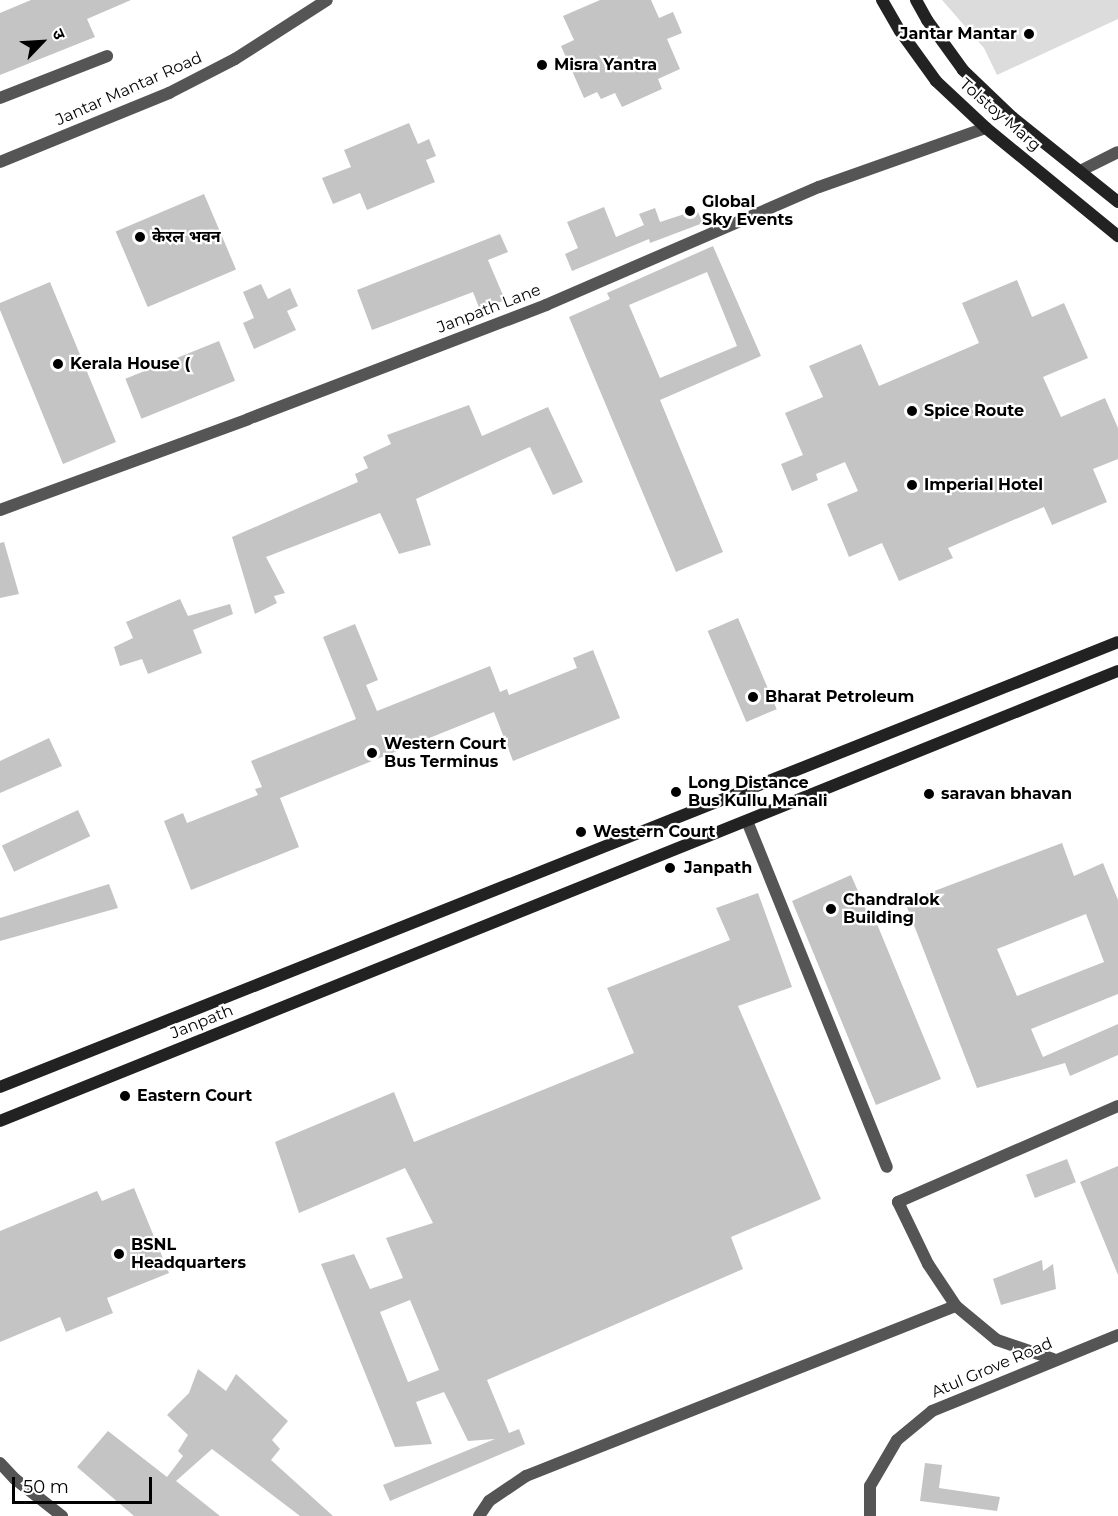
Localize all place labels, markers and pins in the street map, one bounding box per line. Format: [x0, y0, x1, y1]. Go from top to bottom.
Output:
place label: Jantar Mantar [900, 24, 1017, 44]
marker: Jantar Mantar [1022, 27, 1036, 41]
place label: Misra Yantra [554, 55, 657, 75]
marker: Misra Yantra [535, 58, 549, 72]
place label: Global Sky Events [702, 192, 793, 230]
marker: Global Sky Events [683, 204, 697, 218]
place label: केरल भवन [152, 227, 221, 247]
marker: केरल भवन [133, 230, 147, 244]
place label: Kerala House ( [70, 354, 190, 374]
marker: Kerala House ( [51, 357, 65, 371]
place label: Spice Route [924, 401, 1024, 421]
marker: Spice Route [905, 404, 919, 418]
place label: Imperial Hotel [924, 475, 1043, 495]
marker: Imperial Hotel [905, 478, 919, 492]
place label: Bharat Petroleum [765, 687, 914, 707]
marker: Bharat Petroleum [746, 690, 760, 704]
place label: Western Court Bus Terminus [384, 734, 506, 772]
marker: Western Court Bus Terminus [365, 746, 379, 760]
place label: Long Distance Bus Kullu Manali [688, 773, 828, 811]
place label: saravan bhavan [941, 784, 1072, 804]
marker: Long Distance Bus Kullu Manali [669, 785, 683, 799]
marker: saravan bhavan [922, 787, 936, 801]
place label: Western Court [593, 822, 715, 842]
marker: Western Court [574, 825, 588, 839]
place label: Janpath [684, 858, 752, 878]
marker: Janpath [661, 859, 679, 877]
place label: Chandralok Building [843, 890, 940, 928]
marker: Chandralok Building [824, 902, 838, 916]
place label: Eastern Court [137, 1086, 252, 1106]
marker: Eastern Court [118, 1089, 132, 1103]
place label: BSNL Headquarters [131, 1235, 246, 1273]
marker: BSNL Headquarters [112, 1247, 126, 1261]

